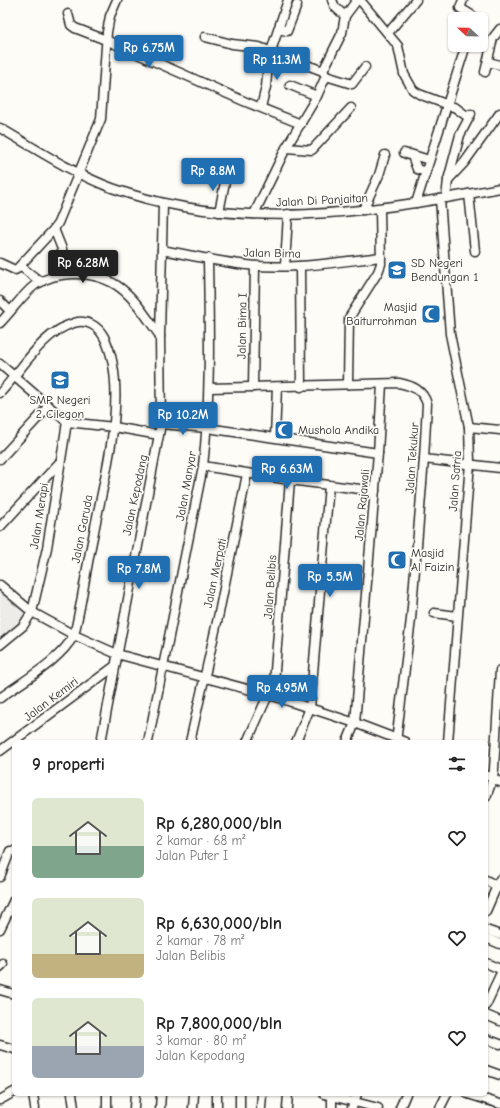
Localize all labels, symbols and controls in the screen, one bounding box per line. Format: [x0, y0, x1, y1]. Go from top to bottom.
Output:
north arrow [448, 12, 488, 52]
map controls [448, 12, 488, 52]
pin: Rp 6.75M [108, 35, 190, 69]
text: Rp 6.75M [123, 40, 175, 55]
pin: Rp 11.3M [236, 47, 318, 81]
text: Rp 11.3M [253, 52, 301, 67]
pin: Rp 8.8M [176, 158, 250, 192]
text: Rp 8.8M [190, 163, 236, 178]
street label: Jalan Di Panjaitan [276, 191, 368, 209]
street label: Jalan Bima [243, 245, 301, 261]
pin: Rp 6.28M [42, 250, 124, 284]
text: Rp 6.28M [57, 255, 109, 270]
place label: SD Negeri Bendungan 1 [411, 256, 478, 284]
school or university icon: SD Negeri Bendungan 1 [386, 259, 408, 281]
street label: Jalan Bima I [234, 293, 250, 359]
place label: Masjid Baiturrohman [346, 300, 417, 328]
mosque icon: Masjid Baiturrohman [420, 303, 442, 325]
school or university icon: SMP Negeri 2 Cilegon [49, 369, 71, 391]
place label: SMP Negeri 2 Cilegon [29, 393, 91, 421]
pin: Rp 10.2M [142, 402, 224, 436]
text: Rp 10.2M [158, 407, 208, 422]
mosque icon: Mushola Andika [273, 419, 295, 441]
street label: Jalan Tekukur [403, 422, 421, 494]
place label: Mushola Andika [298, 423, 379, 437]
street label: Jalan Manyar [173, 450, 199, 522]
street label: Jalan Satria [446, 450, 464, 512]
street label: Jalan Kepodang [120, 453, 150, 537]
pin: Rp 6.63M [246, 456, 328, 490]
text: Rp 6.63M [261, 461, 313, 476]
street label: Jalan Rajawali [352, 469, 372, 541]
street label: Jalan Merapi [27, 482, 51, 550]
street label: Jalan Garuda [69, 494, 95, 564]
street label: Jalan Merpati [201, 537, 229, 609]
place label: Masjid Al Faizin [411, 546, 454, 574]
mosque icon: Masjid Al Faizin [386, 549, 408, 571]
street label: Jalan Belibis [261, 555, 279, 619]
pin: Rp 7.8M [102, 556, 176, 590]
text: Rp 7.8M [117, 561, 161, 576]
pin: Rp 5.5M [293, 564, 367, 598]
text: Rp 5.5M [307, 569, 353, 584]
street label: Jalan Kemiri [21, 674, 81, 724]
pin: Rp 4.95M [241, 675, 323, 709]
text: Rp 4.95M [256, 680, 308, 695]
icon: filters [446, 753, 468, 775]
text: 9 properti [32, 755, 105, 774]
icon: home [64, 814, 112, 862]
text: Rp 6,280,000/bln [156, 814, 282, 833]
icon: heart [446, 827, 468, 849]
text: 2 kamar · 68 m² [156, 833, 246, 848]
text: Jalan Puter I [156, 848, 228, 863]
icon: home [64, 914, 112, 962]
text: Rp 6,630,000/bln [156, 914, 282, 933]
icon: heart [446, 927, 468, 949]
text: 2 kamar · 78 m² [156, 933, 245, 948]
text: Jalan Belibis [156, 948, 225, 963]
icon: home [64, 1014, 112, 1062]
text: Rp 7,800,000/bln [156, 1014, 282, 1033]
icon: heart [446, 1027, 468, 1049]
text: 3 kamar · 80 m² [156, 1033, 246, 1048]
text: Jalan Kepodang [156, 1048, 245, 1063]

